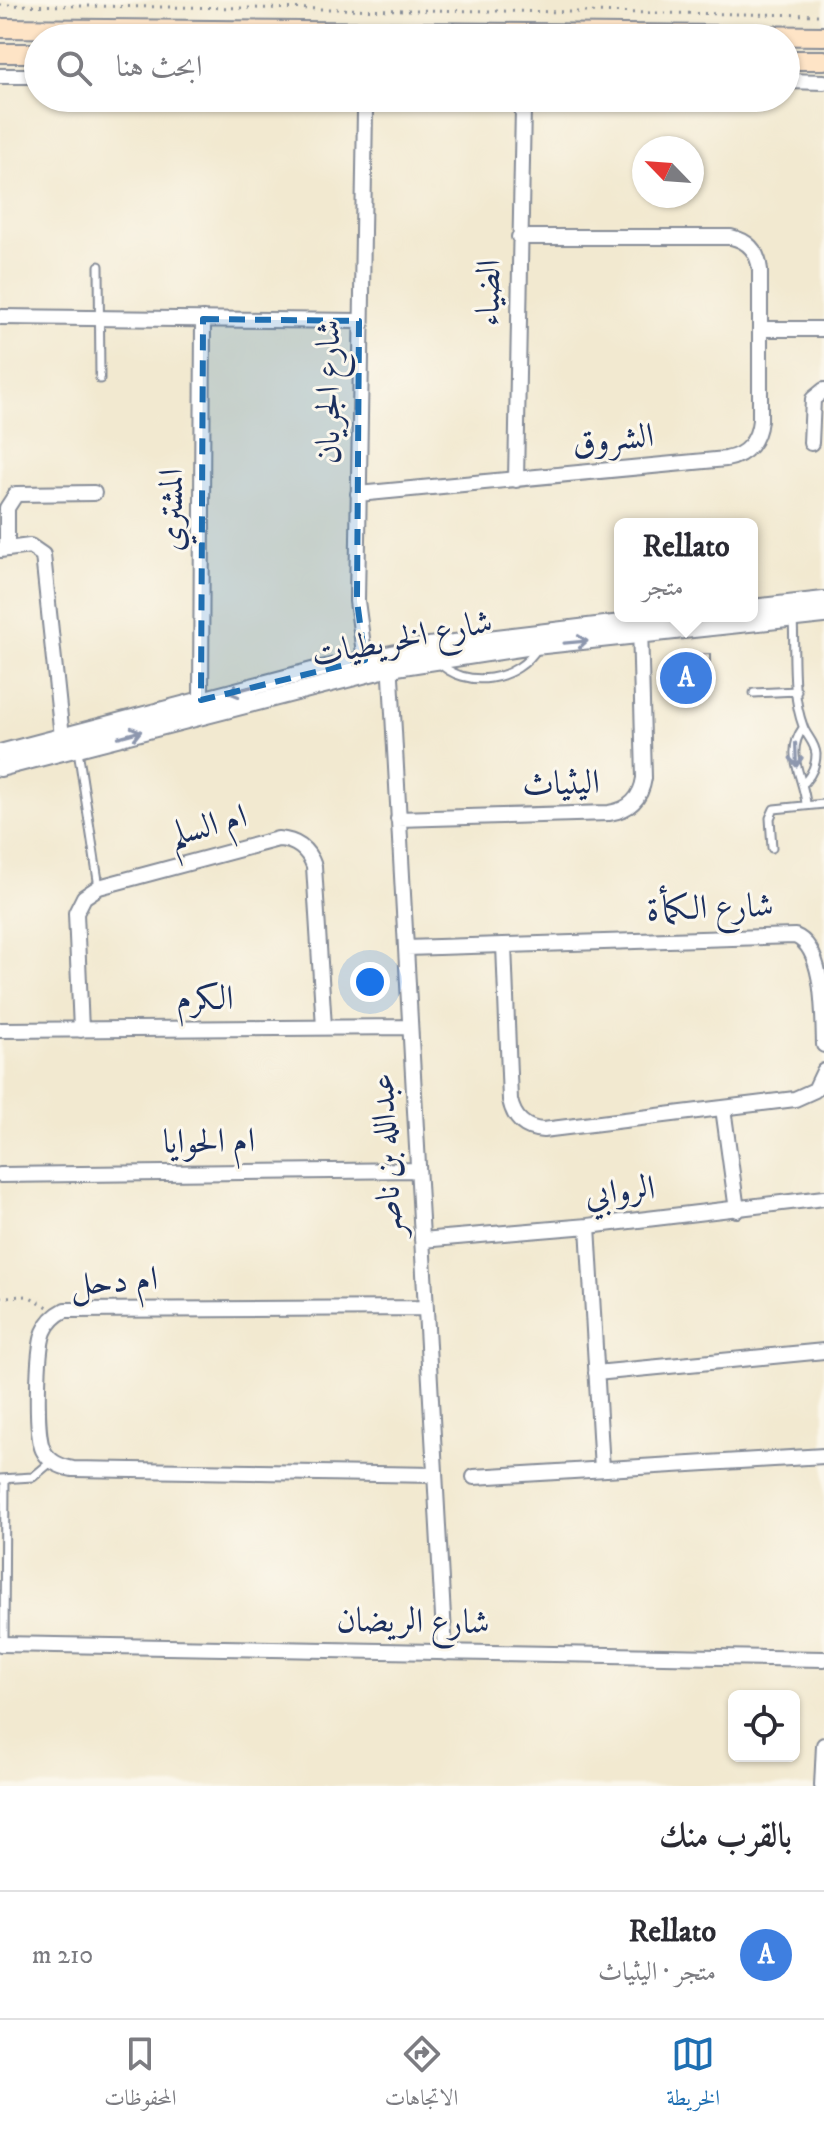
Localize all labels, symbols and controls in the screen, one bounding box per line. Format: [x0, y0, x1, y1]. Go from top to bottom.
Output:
search box [24, 24, 800, 112]
icon: search [52, 46, 96, 90]
text: ابحث هنا [116, 49, 202, 86]
north arrow [632, 136, 704, 208]
street label: الضياء [467, 259, 511, 327]
street label: شارع الجريان [308, 320, 356, 464]
street label: الشروق [570, 415, 656, 465]
street label: المشتري [151, 468, 198, 552]
popup [614, 518, 758, 622]
text: Rellato [642, 529, 730, 566]
text: متجر [642, 571, 684, 604]
street label: شارع الخريطيات [308, 601, 497, 683]
one-way arrow [562, 635, 588, 650]
pin: A [660, 648, 712, 708]
one-way arrow [228, 683, 254, 698]
one-way arrow [116, 725, 142, 740]
one-way arrow [788, 741, 803, 768]
street label: اليثياث [522, 762, 600, 806]
street label: ام السلم [164, 795, 255, 868]
street label: شارع الكمأة [645, 881, 775, 937]
your location [350, 962, 390, 1002]
street label: الكرم [176, 978, 234, 1027]
street label: عبدالله بن ناصر [362, 1072, 412, 1241]
street label: ام الحوايا [163, 1120, 256, 1171]
street label: الروابي [583, 1167, 658, 1222]
street label: ام دحل [69, 1258, 160, 1313]
street label: شارع الريضان [336, 1600, 490, 1650]
map controls [728, 1690, 800, 1762]
button: locate [728, 1690, 800, 1762]
text: بالقرب منك [659, 1815, 792, 1857]
text: Rellato [629, 1914, 716, 1951]
text: 210 m [32, 1939, 93, 1972]
text: A [758, 1939, 774, 1972]
text: متجر · اليثياث [598, 1956, 716, 1989]
tab: المحفوظات [104, 2032, 177, 2119]
tab: الاتجاهات [385, 2032, 458, 2119]
tab: الخريطة [666, 2032, 720, 2119]

